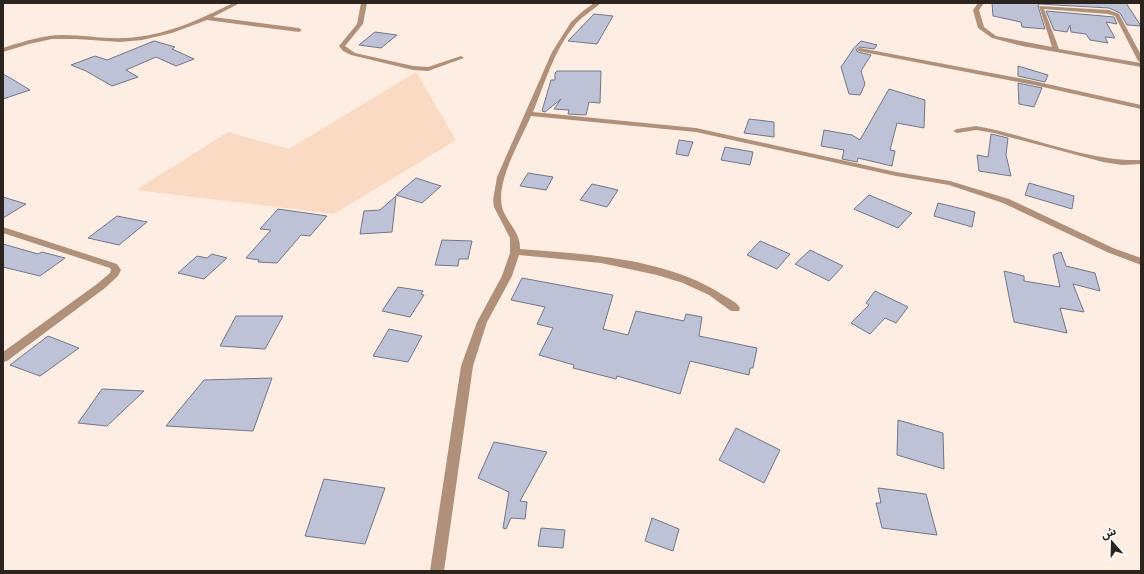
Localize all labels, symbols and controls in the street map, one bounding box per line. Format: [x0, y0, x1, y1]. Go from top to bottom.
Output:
north arrow [1092, 522, 1132, 562]
text: ش [1099, 523, 1118, 543]

